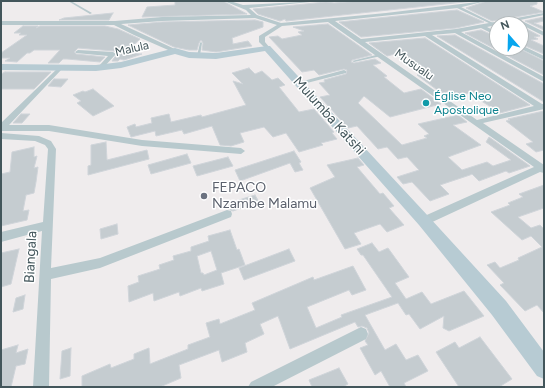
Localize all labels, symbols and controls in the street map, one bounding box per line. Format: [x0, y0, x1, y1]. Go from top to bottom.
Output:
north arrow [489, 16, 529, 56]
text: N [499, 18, 511, 33]
street label: Malula [114, 38, 150, 60]
street label: Musualu [392, 46, 436, 84]
street label: Mulumba Katshi [289, 73, 369, 159]
place label: Église Neo Apostolique [434, 89, 499, 117]
marker: Église Neo Apostolique [421, 98, 431, 108]
place label: FEPACO Nzambe Malamu [212, 180, 317, 212]
marker: FEPACO Nzambe Malamu [199, 191, 209, 201]
street label: Biangala [21, 230, 41, 284]

